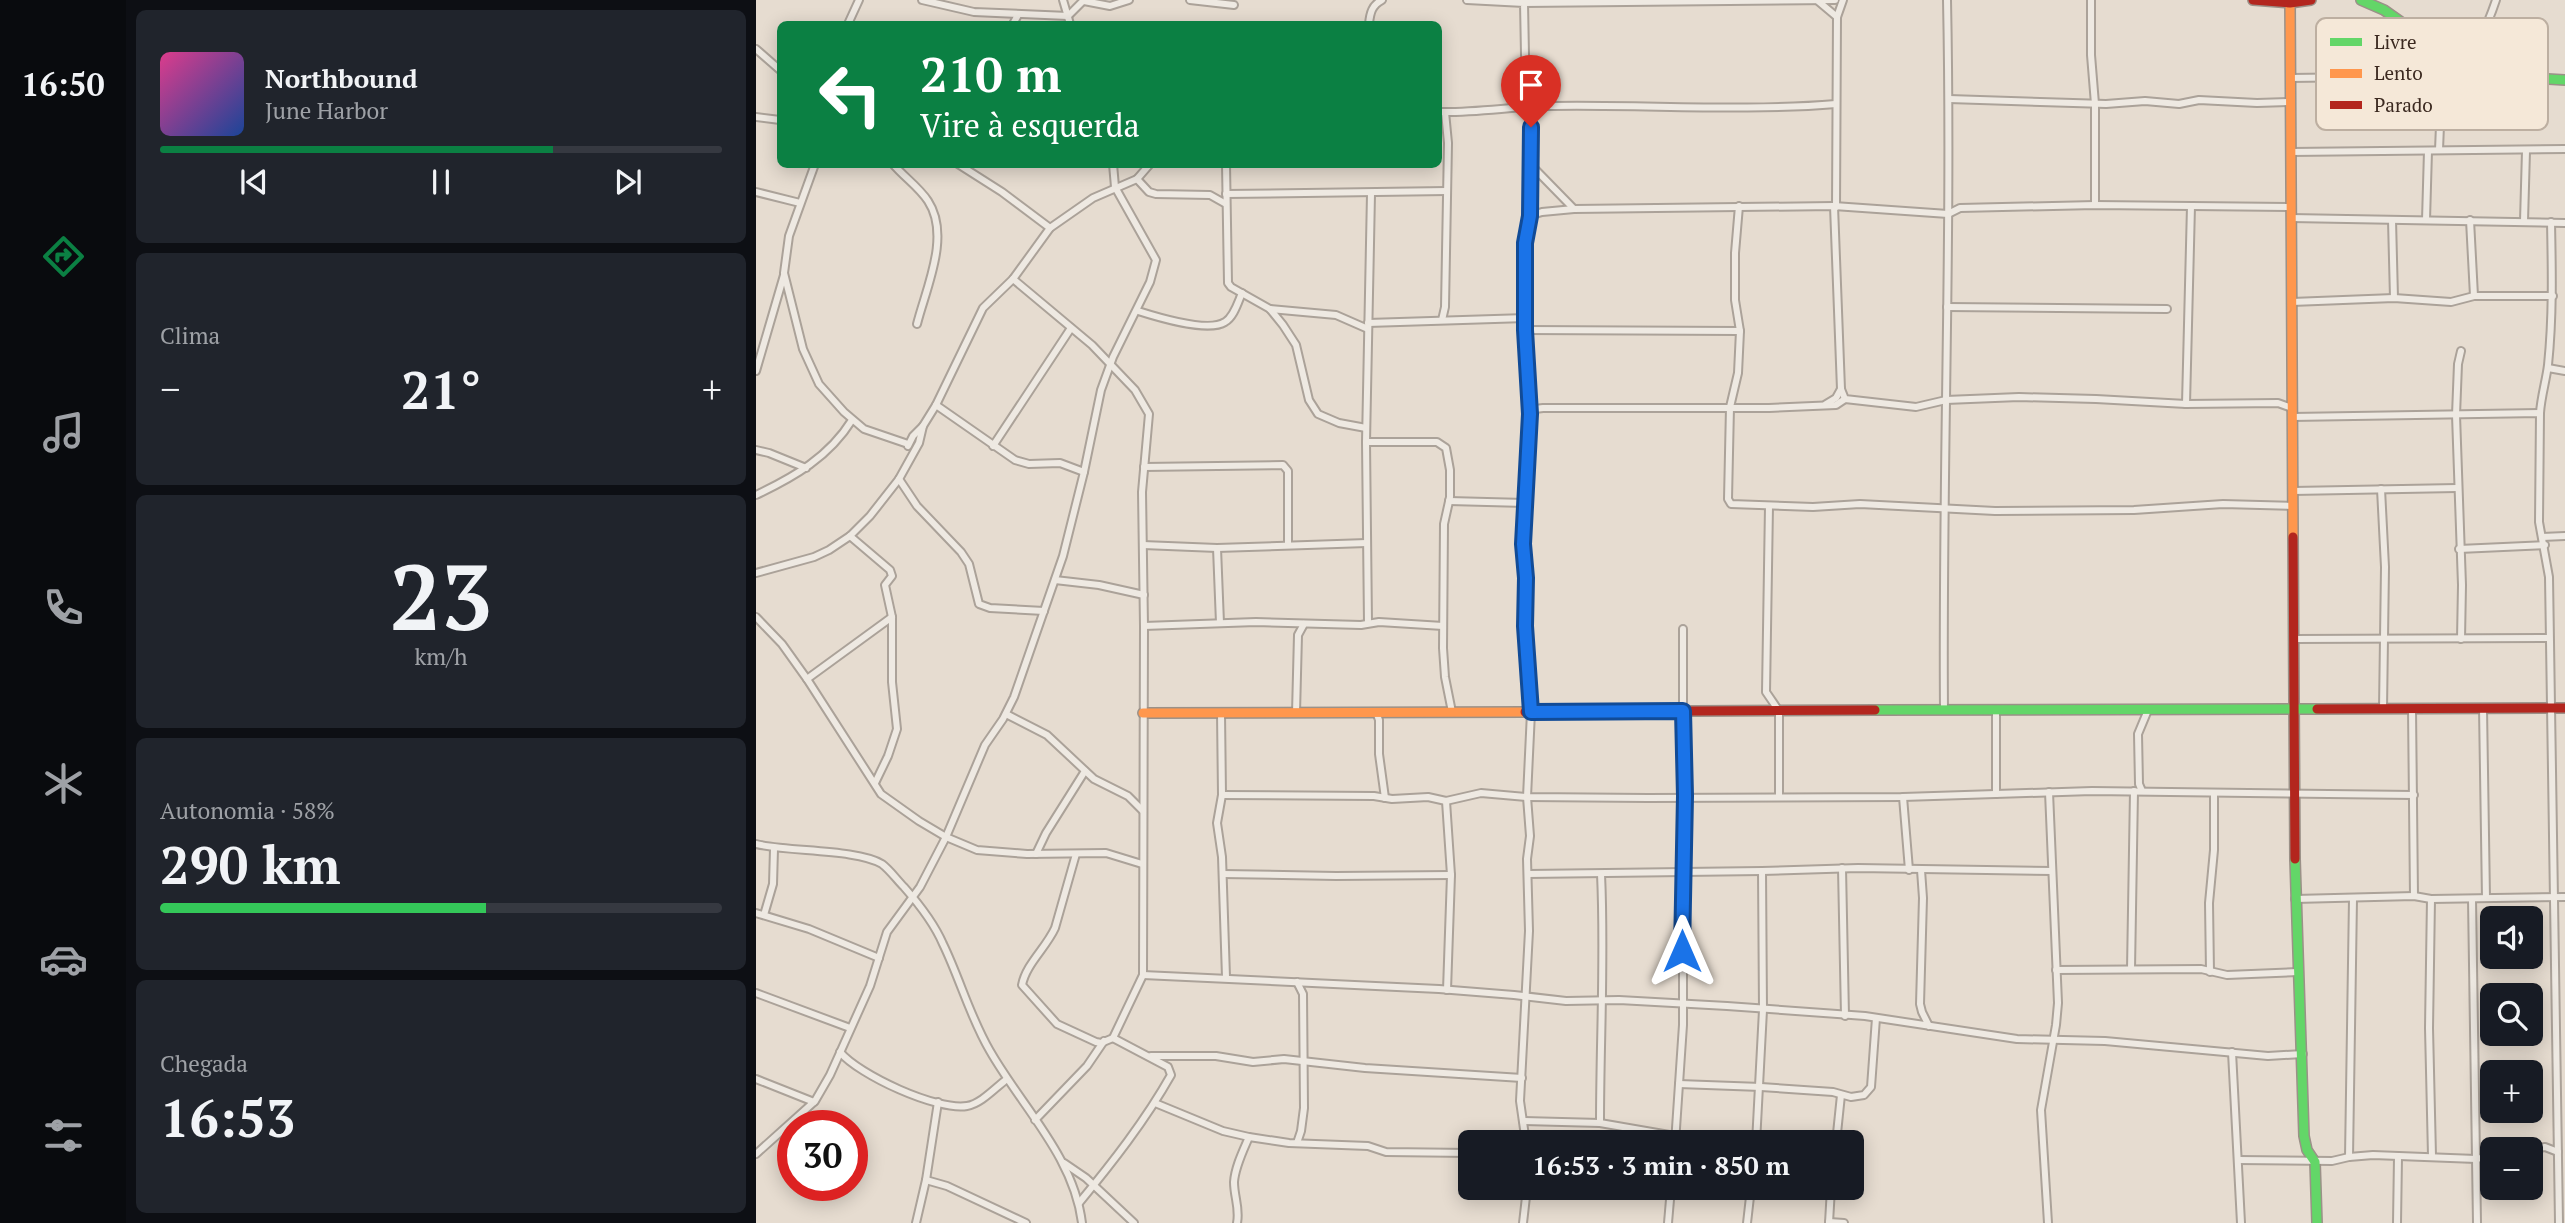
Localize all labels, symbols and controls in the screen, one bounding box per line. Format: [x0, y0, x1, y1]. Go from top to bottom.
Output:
legend [2316, 18, 2548, 130]
text: Livre [2374, 29, 2417, 54]
text: 210 m [920, 41, 1062, 106]
icon: left [805, 49, 896, 140]
pin [1501, 55, 1561, 127]
text: Lento [2374, 60, 2423, 85]
text: Northbound [265, 61, 418, 95]
text: 16:50 [21, 63, 105, 105]
icon: arrive [1512, 66, 1550, 104]
text: Parado [2374, 92, 2433, 117]
text: June Harbor [265, 95, 388, 126]
text: Vire à esquerda [920, 104, 1140, 146]
icon: previous [235, 163, 273, 201]
icon: pause [422, 163, 460, 201]
icon: next [609, 163, 647, 201]
icon: directions [39, 232, 88, 281]
text: Clima [160, 320, 220, 351]
text: 21° [401, 355, 481, 424]
text: − [160, 364, 180, 414]
text: + [702, 364, 722, 414]
icon: music [39, 408, 88, 457]
text: 23 [390, 535, 492, 656]
icon: phone [39, 583, 88, 632]
text: km/h [414, 641, 468, 672]
icon: climate [39, 759, 88, 808]
text: Autonomia · 58% [160, 795, 335, 826]
text: 290 km [160, 830, 341, 899]
map controls [2480, 906, 2543, 1200]
button: sound [2480, 906, 2543, 969]
position arrow [1645, 914, 1719, 988]
icon: car [39, 935, 88, 984]
button: search [2480, 983, 2543, 1046]
text: Chegada [160, 1048, 248, 1079]
button: + [2480, 1060, 2543, 1123]
text: 16:53 [160, 1083, 295, 1152]
speed limit sign: 30 [777, 1110, 868, 1201]
icon: filters [39, 1111, 88, 1160]
button: − [2480, 1137, 2543, 1200]
text: 16:53 · 3 min · 850 m [1532, 1148, 1790, 1182]

